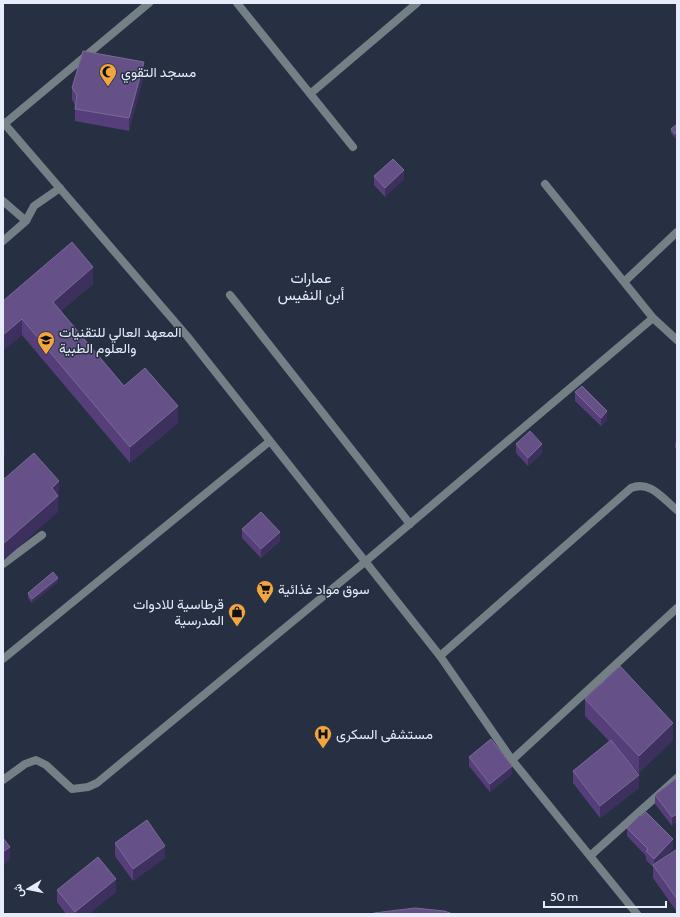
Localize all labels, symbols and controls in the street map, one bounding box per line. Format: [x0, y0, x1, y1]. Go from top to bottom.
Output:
mosque icon: مسجد التقوي [98, 62, 118, 87]
place label: مسجد التقوي [121, 63, 196, 84]
district label: عمارات أبن النفيس [278, 269, 345, 305]
place label: المعهد العالي للتقنيات والعلوم الطبية [59, 323, 182, 357]
school or university icon: المعهد العالي للتقنيات والعلوم الطبية [36, 330, 56, 355]
supermarket icon: سوق مواد غذائية [255, 579, 275, 604]
place label: سوق مواد غذائية [278, 580, 370, 598]
place label: قرطاسية للادوات المدرسية [133, 595, 224, 629]
shop icon: قرطاسية للادوات المدرسية [227, 602, 247, 627]
hospital icon: مستشفى السكرى [313, 724, 333, 749]
place label: مستشفى السكرى [336, 725, 433, 743]
north arrow [8, 869, 48, 909]
text: ش [10, 883, 26, 898]
scale bar [544, 883, 666, 909]
text: 50 m [550, 889, 578, 904]

